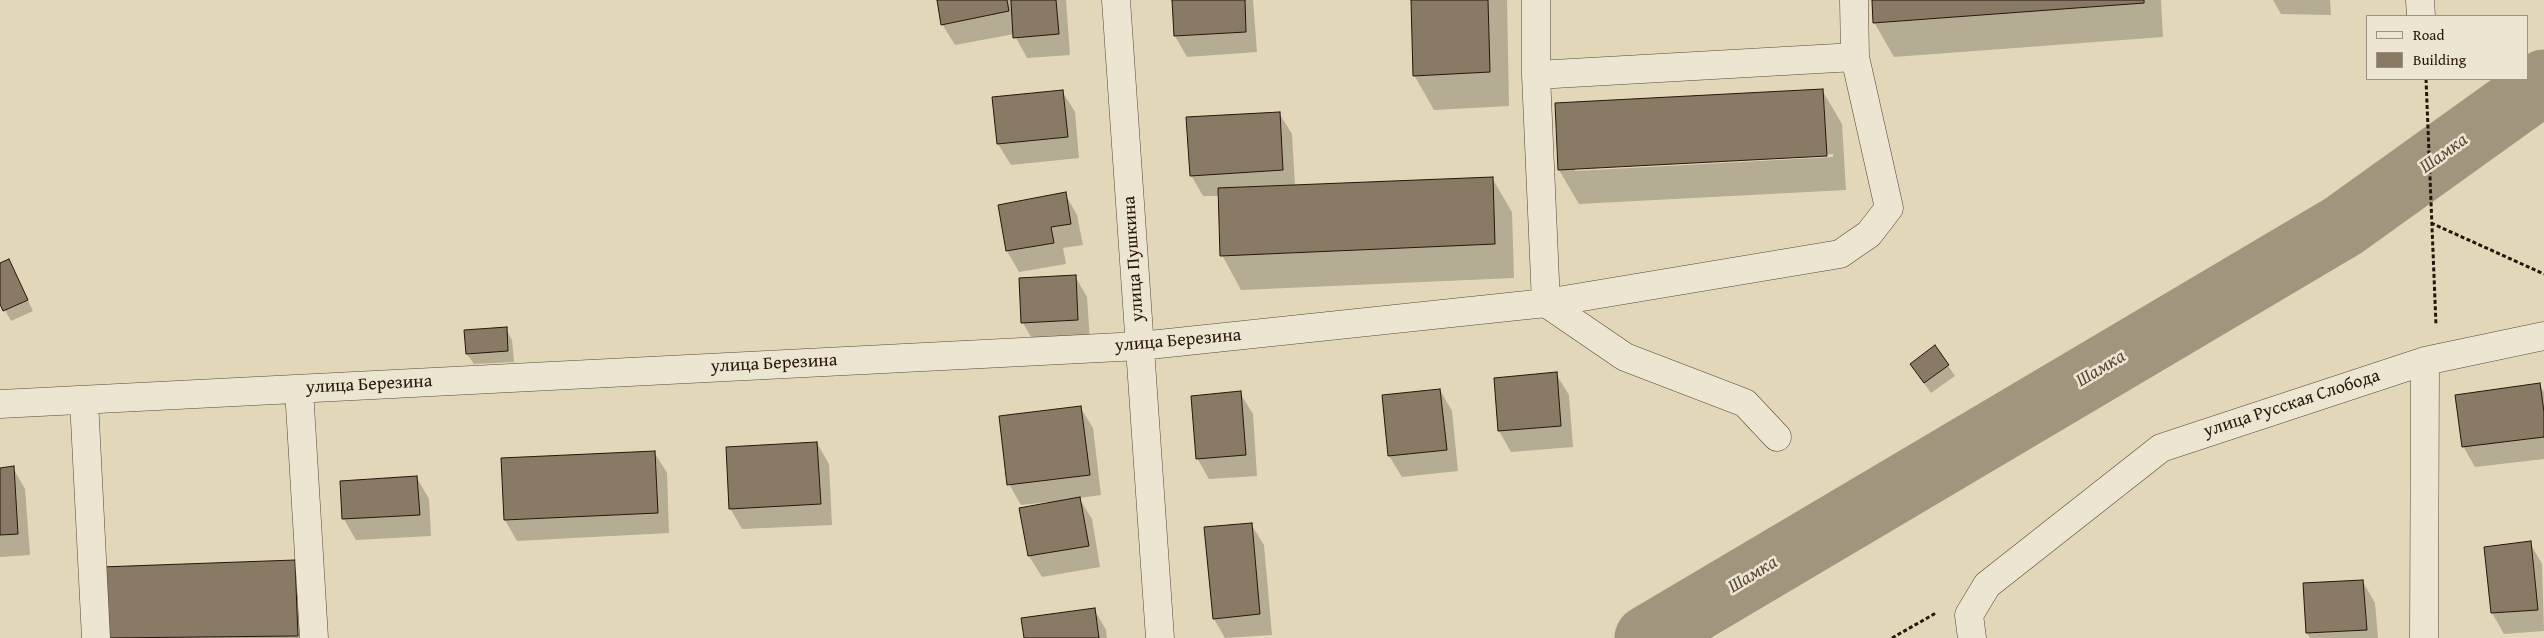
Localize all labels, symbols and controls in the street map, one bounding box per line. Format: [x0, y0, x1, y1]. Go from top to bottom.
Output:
legend [2366, 15, 2529, 80]
text: Road [2413, 24, 2444, 45]
text: Building [2413, 49, 2466, 70]
water label: Шамка [2416, 129, 2472, 179]
street label: улица Пушкина [1119, 195, 1149, 323]
street label: улица Березина [1114, 325, 1242, 357]
water label: Шамка [2072, 345, 2130, 393]
street label: улица Березина [710, 350, 838, 378]
street label: улица Русская Слобода [2201, 365, 2383, 443]
street label: улица Березина [305, 371, 433, 399]
water label: Шамка [1724, 551, 1782, 599]

